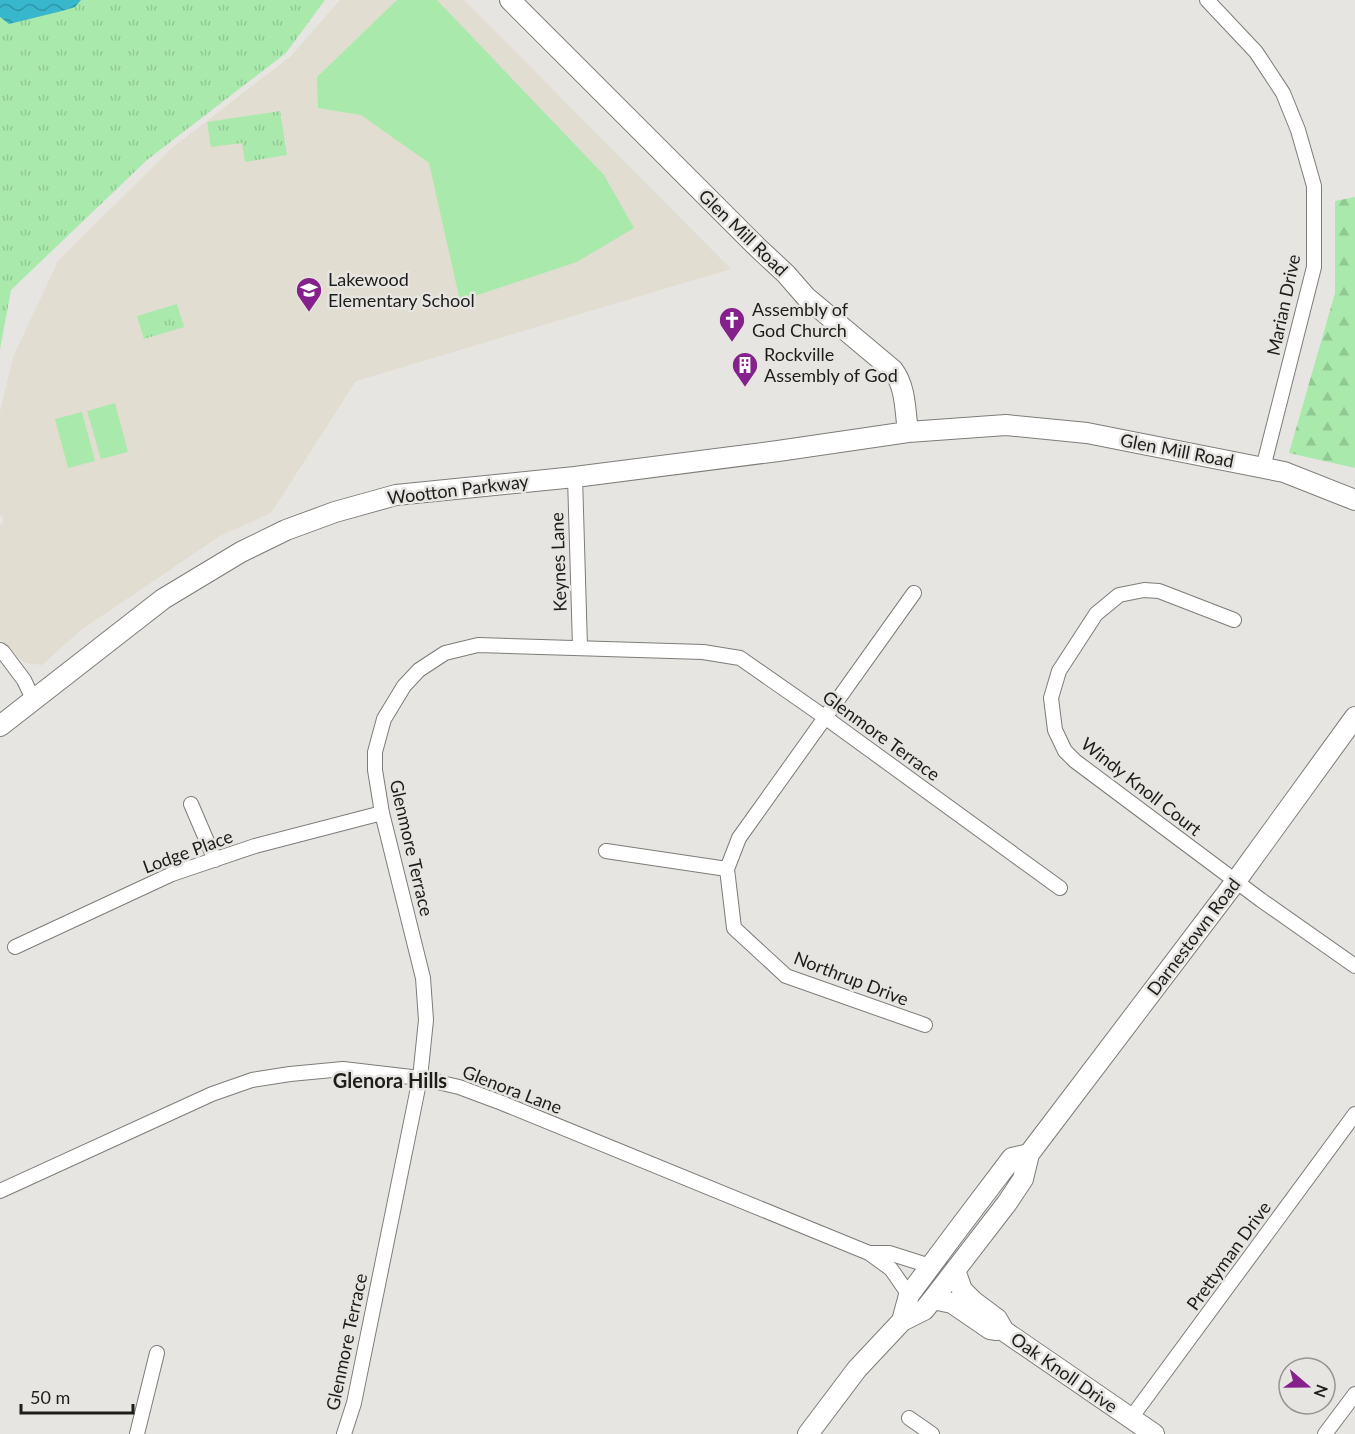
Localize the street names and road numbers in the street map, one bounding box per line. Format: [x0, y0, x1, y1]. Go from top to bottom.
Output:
street label: Glen Mill Road [695, 184, 793, 280]
street label: Marian Drive [1262, 252, 1304, 357]
street label: Glen Mill Road [1118, 428, 1236, 472]
street label: Wootton Parkway [386, 469, 530, 509]
street label: Keynes Lane [545, 512, 571, 612]
street label: Glenmore Terrace [819, 685, 944, 785]
street label: Windy Knoll Court [1077, 732, 1207, 840]
street label: Glenmore Terrace [386, 777, 438, 918]
street label: Lodge Place [140, 825, 236, 877]
street label: Darnestown Road [1142, 873, 1245, 1000]
street label: Northrup Drive [791, 946, 912, 1010]
street label: Glenora Lane [460, 1060, 565, 1118]
street label: Prettyman Drive [1181, 1197, 1275, 1314]
street label: Glenmore Terrace [321, 1271, 371, 1412]
street label: Oak Knoll Drive [1007, 1327, 1122, 1417]

